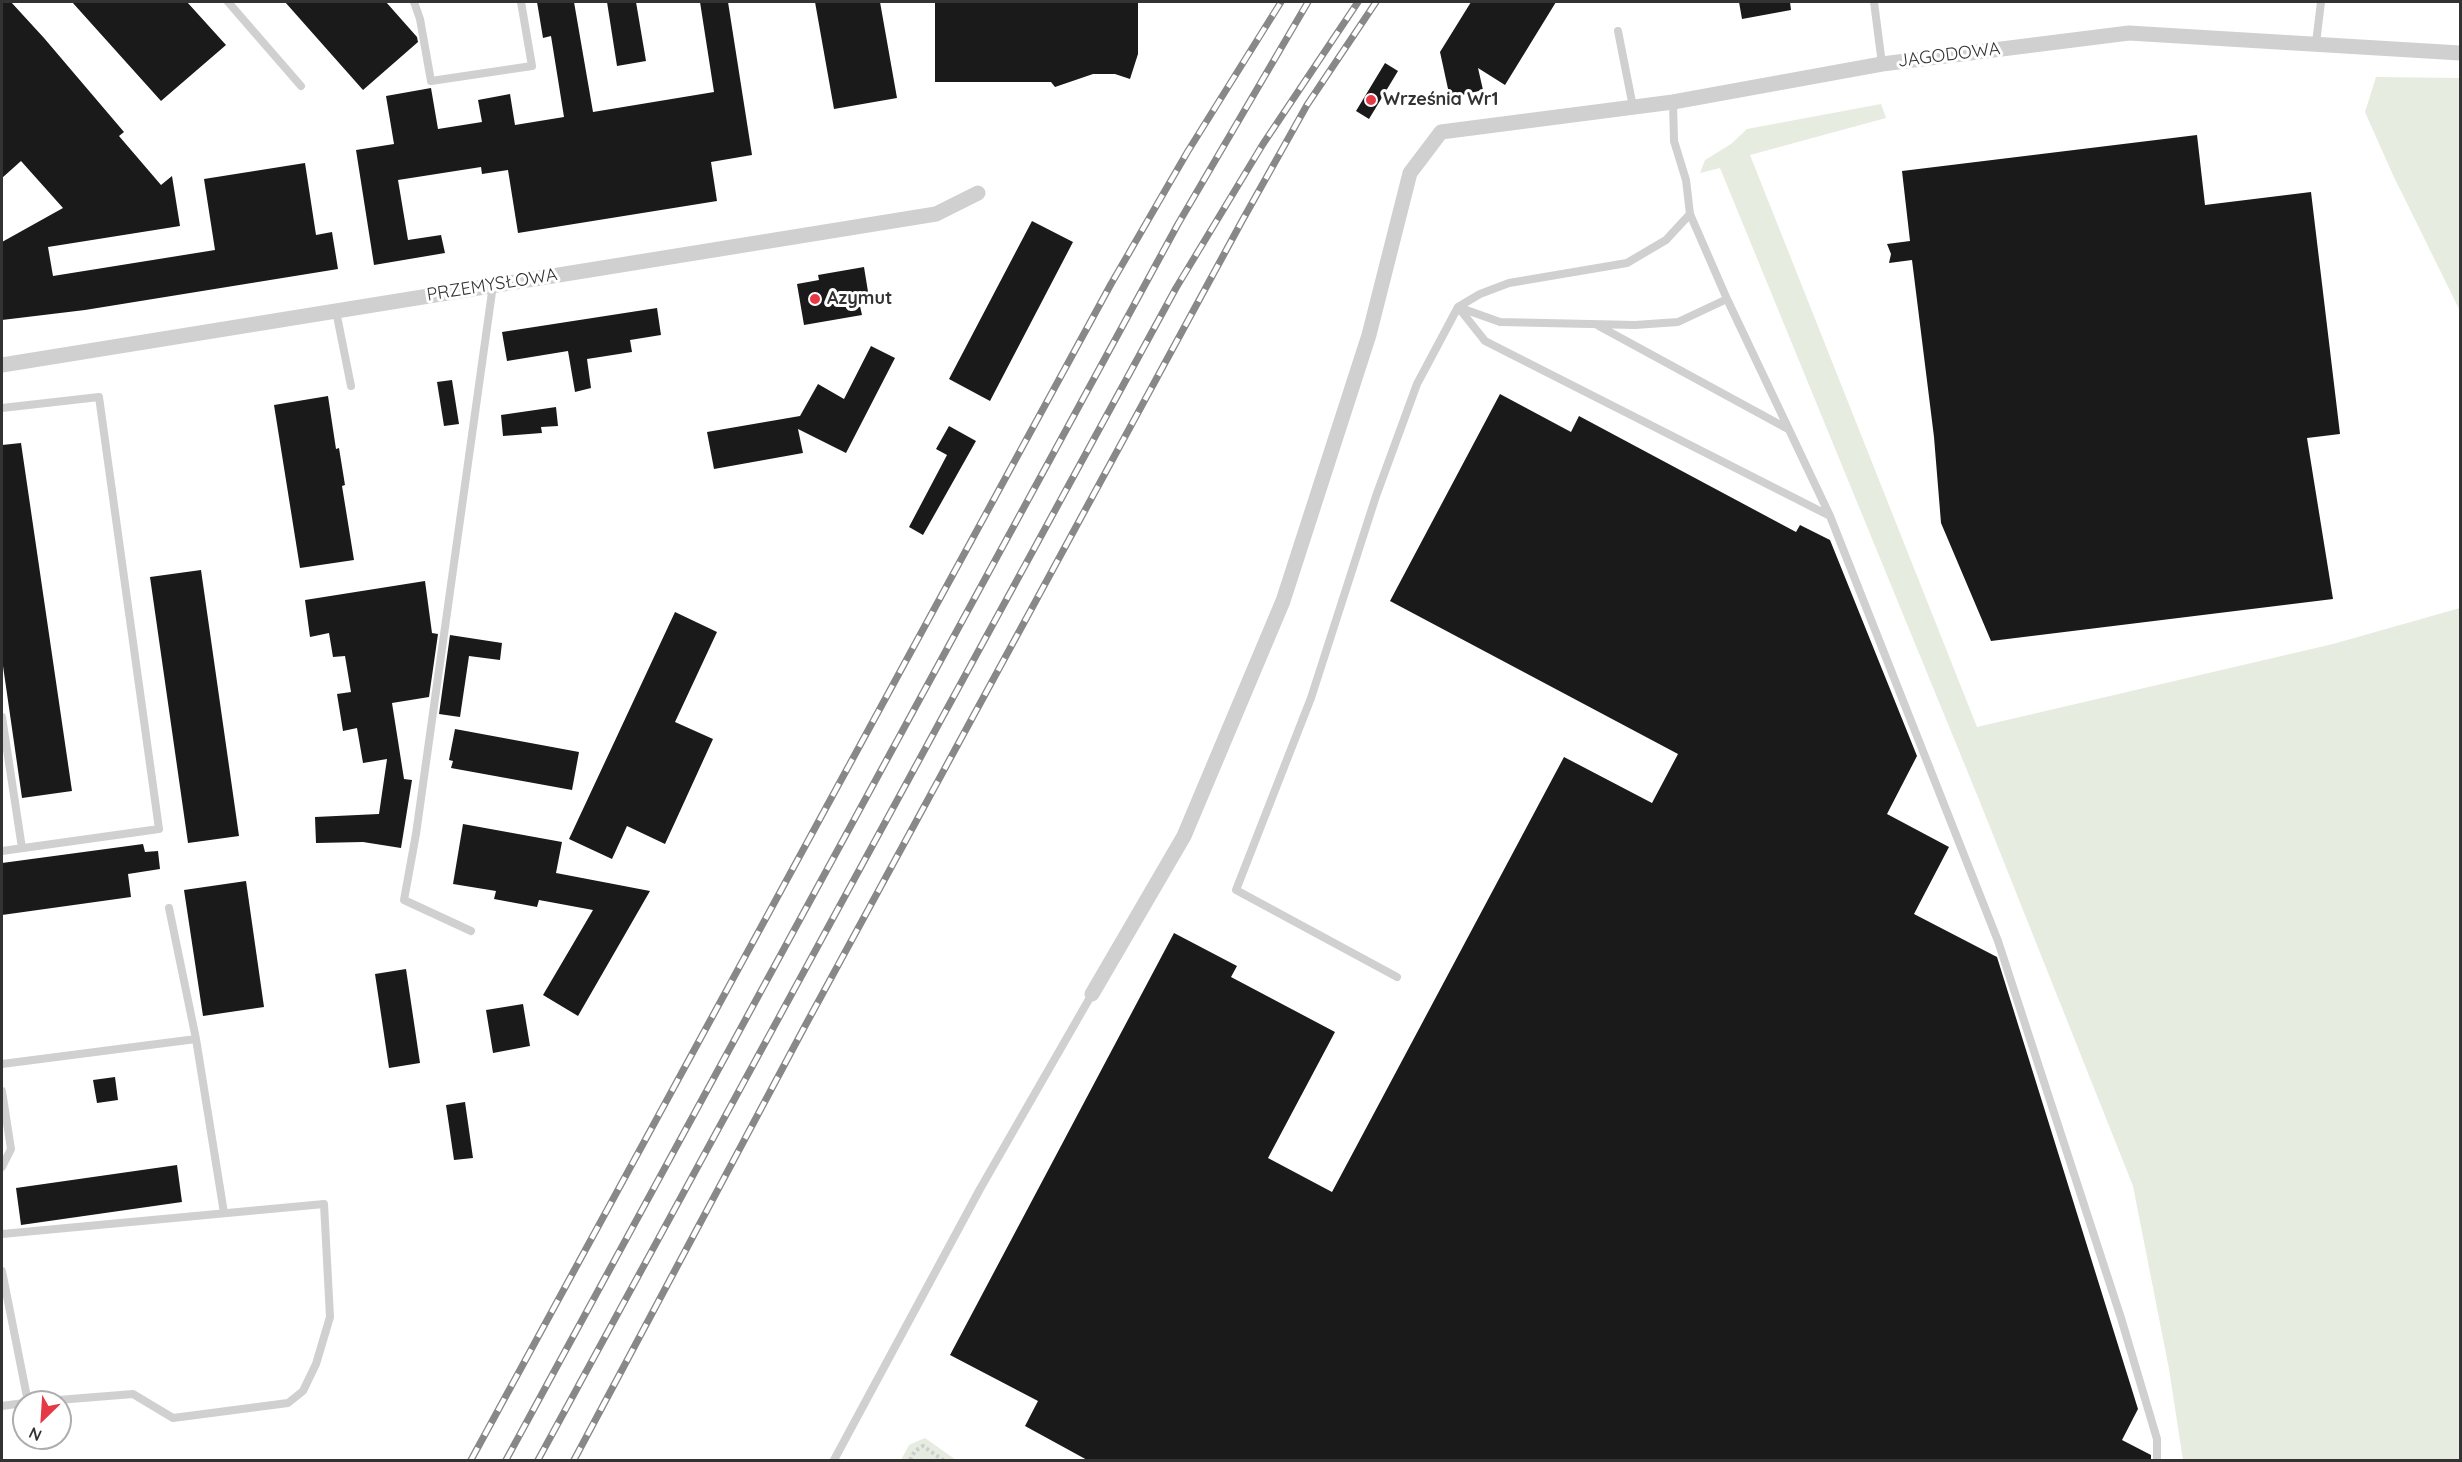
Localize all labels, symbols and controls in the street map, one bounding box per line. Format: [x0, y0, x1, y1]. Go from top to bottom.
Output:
street label: JAGODOWA [1896, 38, 2002, 72]
place label: Września Wr1 [1383, 89, 1499, 111]
marker: Września Wr1 [1364, 93, 1378, 107]
street label: PRZEMYSŁOWA [425, 264, 559, 306]
place label: Azymut [827, 288, 892, 310]
marker: Azymut [808, 292, 822, 306]
north arrow [12, 1390, 72, 1450]
text: N [26, 1423, 45, 1446]

